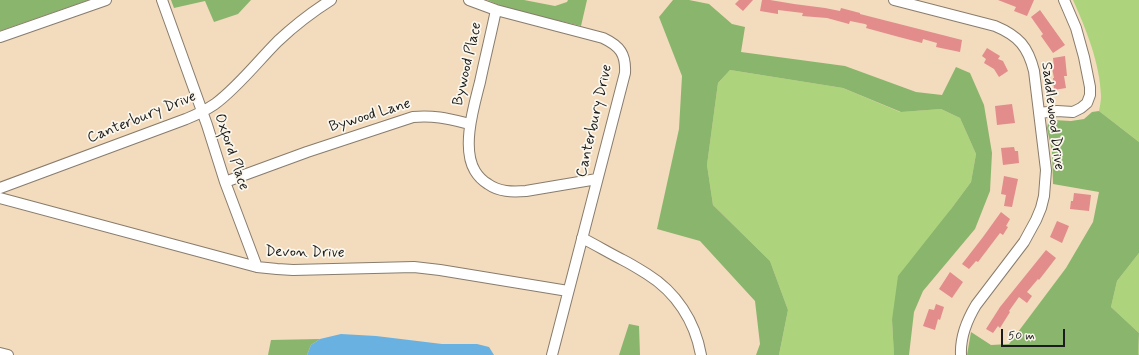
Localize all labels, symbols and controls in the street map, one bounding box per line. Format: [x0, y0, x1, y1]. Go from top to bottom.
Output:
street label: Bywood Place [450, 21, 486, 107]
street label: Saddlewood Drive [1036, 61, 1068, 171]
street label: Canterbury Drive [573, 63, 617, 179]
street label: Canterbury Drive [85, 88, 199, 148]
street label: Bywood Lane [327, 95, 413, 137]
street label: Oxford Place [209, 111, 253, 193]
street label: Devon Drive [265, 243, 345, 263]
scale bar [1003, 321, 1067, 347]
text: 50 m [1008, 328, 1035, 344]

